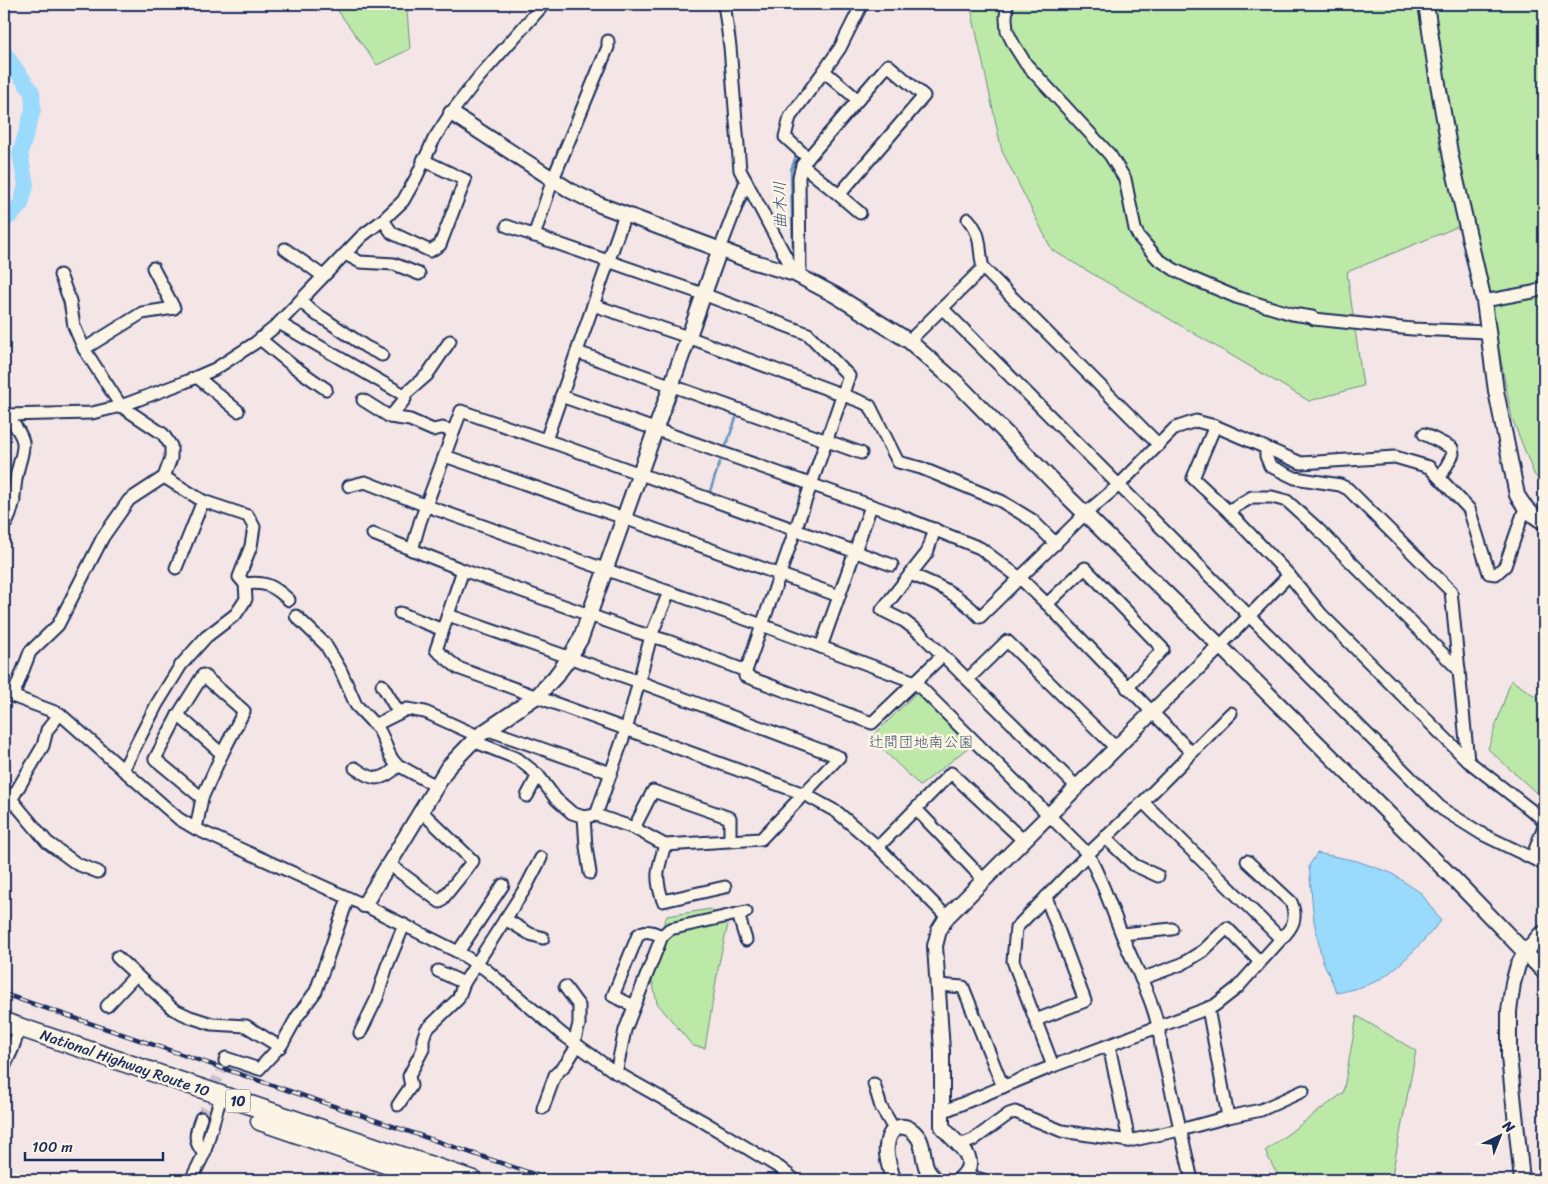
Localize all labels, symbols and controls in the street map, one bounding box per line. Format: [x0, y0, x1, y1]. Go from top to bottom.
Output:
water label: 曲木川 [765, 181, 795, 229]
park label: 辻間団地南公園 [868, 729, 974, 755]
street label: National Highway Route 10 [37, 1022, 213, 1104]
road number: 10 [226, 1090, 250, 1112]
north arrow [1476, 1112, 1526, 1162]
text: N [1496, 1114, 1521, 1140]
scale bar [25, 1129, 162, 1161]
text: 100 m [32, 1134, 73, 1160]

